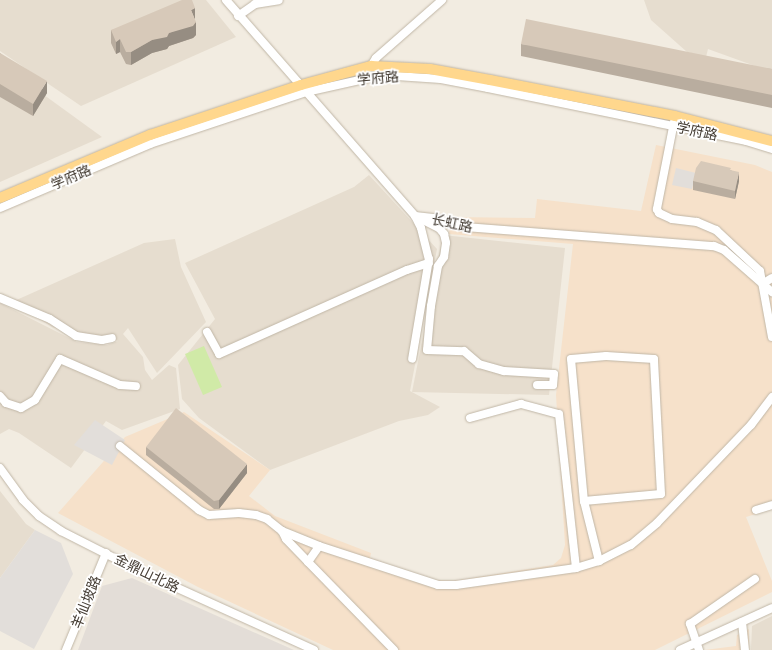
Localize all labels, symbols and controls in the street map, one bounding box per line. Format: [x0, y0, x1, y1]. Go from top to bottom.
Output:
street label: 学府路 [356, 68, 400, 88]
street label: 学府路 [675, 118, 719, 144]
street label: 学府路 [48, 161, 94, 193]
street label: 长虹路 [430, 210, 474, 236]
street label: 金鼎山北路 [112, 550, 182, 596]
street label: 羊仙坡路 [68, 573, 104, 631]

